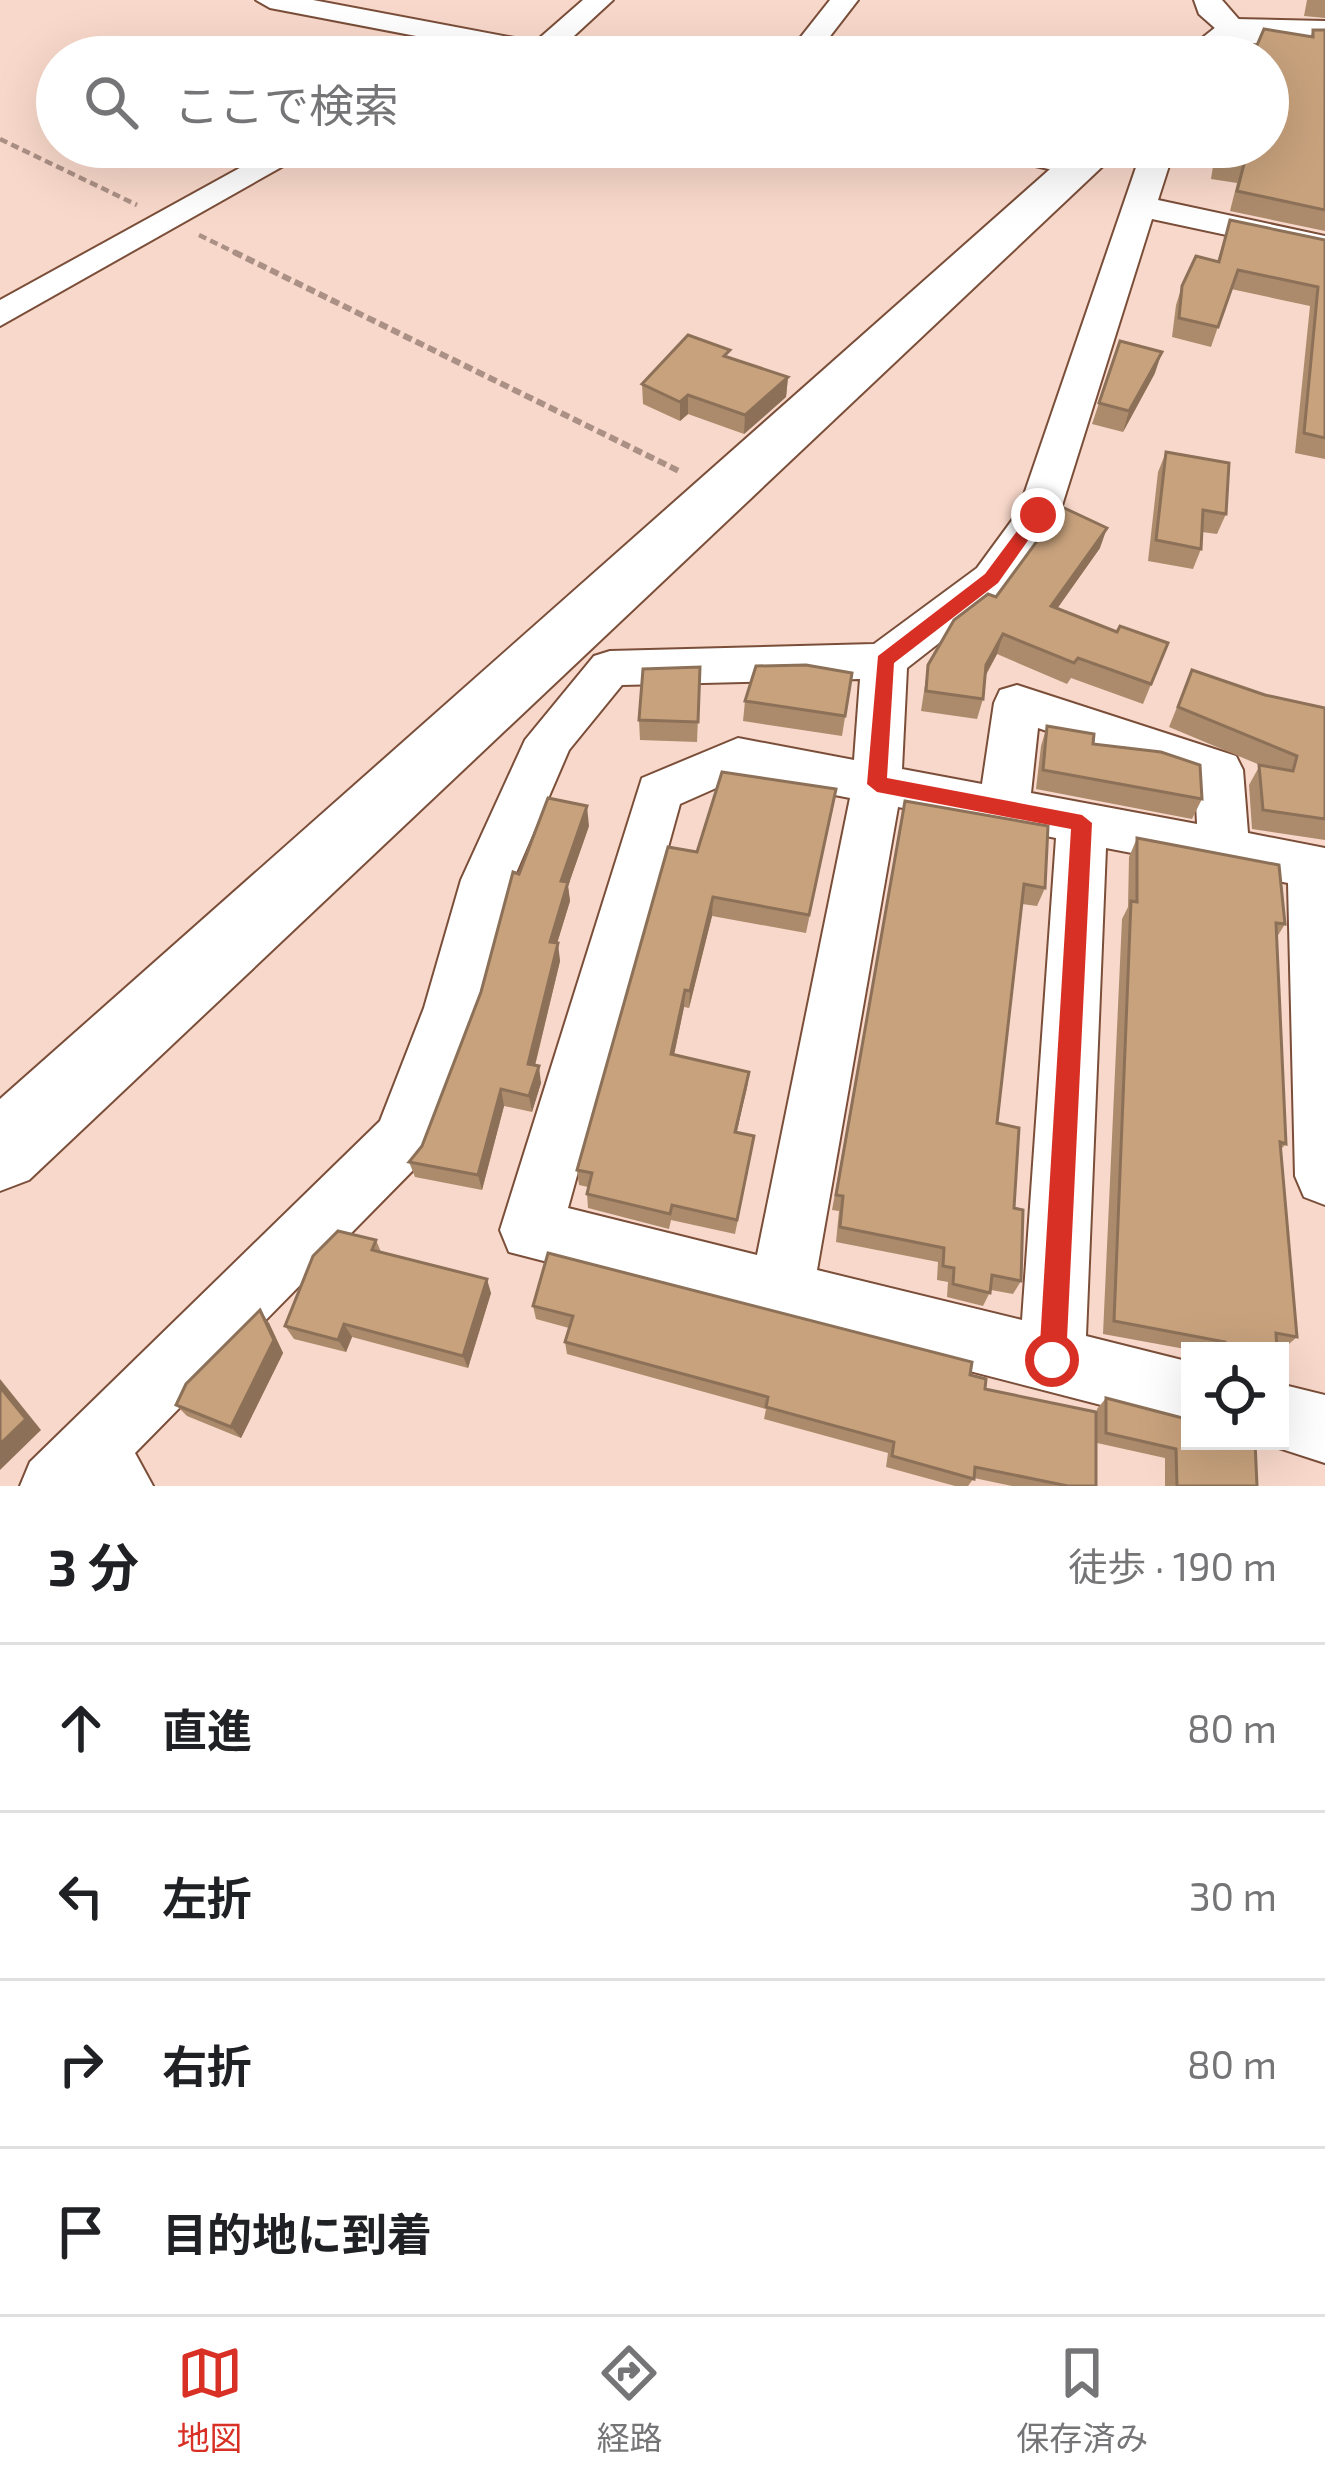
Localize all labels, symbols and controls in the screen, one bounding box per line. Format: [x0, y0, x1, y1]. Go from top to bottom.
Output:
search box [36, 36, 1289, 168]
icon: search [78, 69, 144, 135]
text: ここで検索 [174, 77, 399, 131]
route end [1011, 488, 1065, 542]
route start [1025, 1333, 1079, 1387]
map controls [1181, 1342, 1289, 1450]
button: locate [1181, 1342, 1289, 1450]
text: 3 分 [48, 1535, 139, 1596]
text: 徒歩 · 190 m [1068, 1542, 1277, 1589]
icon: ahead [48, 1695, 114, 1761]
text: 直進 [162, 1702, 252, 1756]
text: 80 m [1187, 1704, 1277, 1751]
icon: left [48, 1863, 114, 1929]
text: 左折 [162, 1870, 252, 1924]
text: 30 m [1189, 1872, 1277, 1919]
icon: right [48, 2031, 114, 2097]
text: 右折 [162, 2038, 252, 2092]
text: 80 m [1187, 2040, 1277, 2087]
icon: arrive [48, 2199, 114, 2265]
text: 目的地に到着 [162, 2206, 432, 2260]
tab: 地図 [177, 2340, 243, 2460]
tab: 経路 [596, 2340, 662, 2460]
tab: 保存済み [1016, 2340, 1148, 2460]

